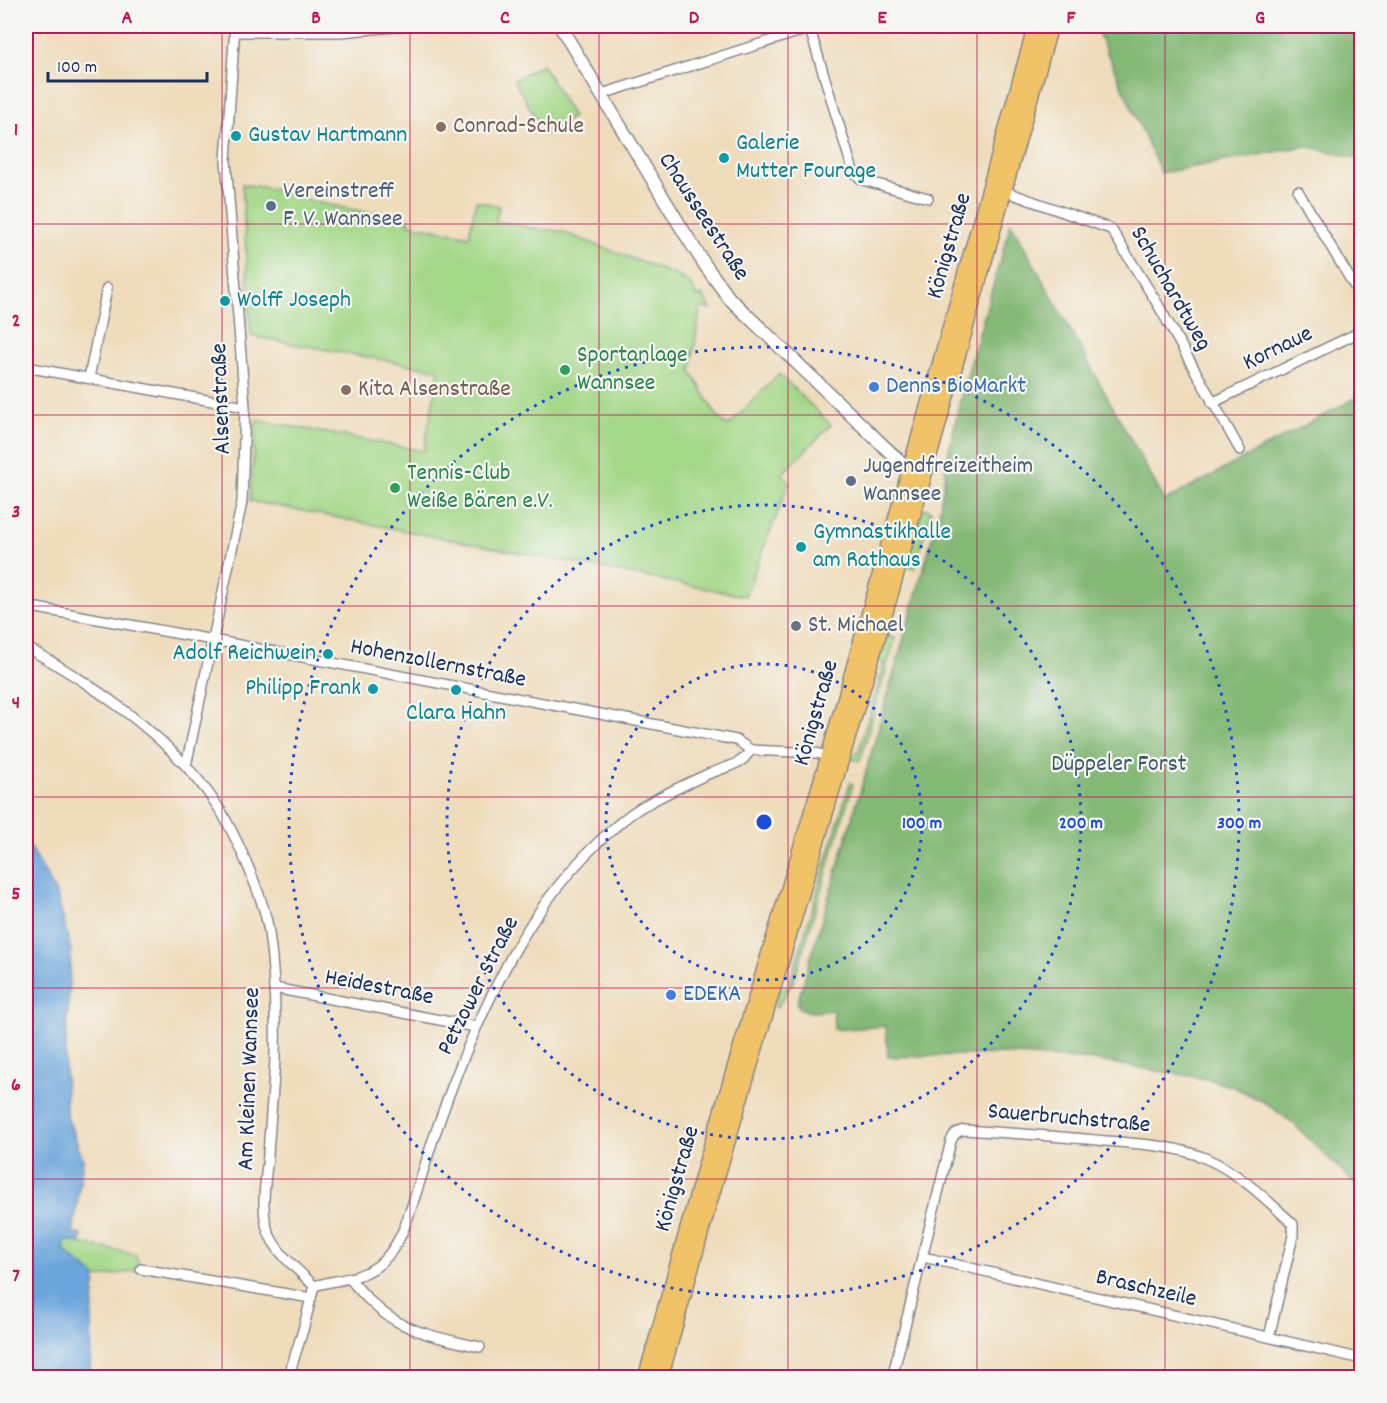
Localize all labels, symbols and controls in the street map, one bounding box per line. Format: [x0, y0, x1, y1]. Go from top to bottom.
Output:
text: A [122, 5, 133, 33]
text: B [311, 5, 321, 33]
text: C [500, 5, 510, 33]
text: D [689, 5, 700, 33]
text: E [877, 5, 887, 33]
text: F [1067, 5, 1077, 33]
text: G [1255, 5, 1265, 33]
scale bar [48, 45, 207, 83]
text: 100 m [57, 56, 97, 81]
place label: Conrad-Schule [453, 110, 584, 144]
text: 1 [14, 117, 18, 145]
place label: Gustav Hartmann [248, 119, 407, 153]
marker: Conrad-Schule [434, 120, 448, 134]
place label: Galerie Mutter Fourage [736, 127, 876, 189]
marker: Gustav Hartmann [229, 129, 243, 143]
street label: Chausseestraße [649, 146, 757, 288]
marker: Galerie Mutter Fourage [717, 151, 731, 165]
place label: Vereinstreff F. V. Wannsee [283, 175, 403, 237]
street label: Königstraße [919, 189, 981, 303]
marker: Vereinstreff F. V. Wannsee [264, 199, 278, 213]
street label: Schuchardtweg [1121, 220, 1219, 358]
place label: Wolff Joseph [237, 284, 351, 318]
marker: Wolff Joseph [218, 294, 232, 308]
text: 2 [12, 308, 20, 336]
street label: Kornaue [1237, 318, 1319, 380]
place label: Sportanlage Wannsee [577, 339, 687, 401]
street label: Alsenstraße [203, 343, 241, 455]
marker: Sportanlage Wannsee [558, 363, 572, 377]
place label: Denns BioMarkt [886, 370, 1026, 404]
place label: Kita Alsenstraße [358, 373, 511, 407]
marker: Denns BioMarkt [867, 380, 881, 394]
marker: Kita Alsenstraße [339, 383, 353, 397]
place label: Jugendfreizeitheim Wannsee [863, 450, 1033, 512]
place label: Tennis-Club Weiße Bären e.V. [407, 457, 553, 519]
marker: Jugendfreizeitheim Wannsee [844, 474, 858, 488]
marker: Tennis-Club Weiße Bären e.V. [388, 481, 402, 495]
text: 3 [12, 499, 20, 527]
place label: Gymnastikhalle am Rathaus [813, 516, 951, 578]
marker: Gymnastikhalle am Rathaus [794, 540, 808, 554]
place label: St. Michael [808, 609, 904, 643]
marker: St. Michael [789, 619, 803, 633]
street label: Hohenzollernstraße [347, 630, 529, 698]
place label: Adolf Reichwein [173, 637, 316, 671]
marker: Adolf Reichwein [321, 647, 335, 661]
street label: Königstraße [786, 656, 848, 770]
place label: Philipp Frank [245, 672, 361, 706]
marker: Philipp Frank [366, 682, 380, 696]
marker: Clara Hahn [449, 683, 463, 697]
text: 4 [12, 690, 20, 718]
place label: Clara Hahn [406, 697, 506, 731]
park label: Düppeler Forst [1051, 748, 1187, 782]
centre of rings [754, 812, 774, 832]
text: 100 m [902, 812, 942, 837]
text: 200 m [1059, 812, 1103, 837]
text: 300 m [1217, 812, 1261, 837]
text: 5 [11, 881, 21, 909]
street label: Petzower Straße [429, 911, 529, 1061]
street label: Heidestraße [322, 961, 436, 1015]
place label: EDEKA [683, 978, 741, 1012]
street label: Am Kleinen Wannsee [230, 987, 270, 1171]
marker: EDEKA [664, 988, 678, 1002]
text: 6 [11, 1072, 21, 1100]
street label: Sauerbruchstraße [986, 1095, 1152, 1143]
street label: Königstraße [647, 1122, 709, 1236]
street label: Braschzeile [1092, 1261, 1200, 1317]
text: 7 [12, 1263, 20, 1291]

